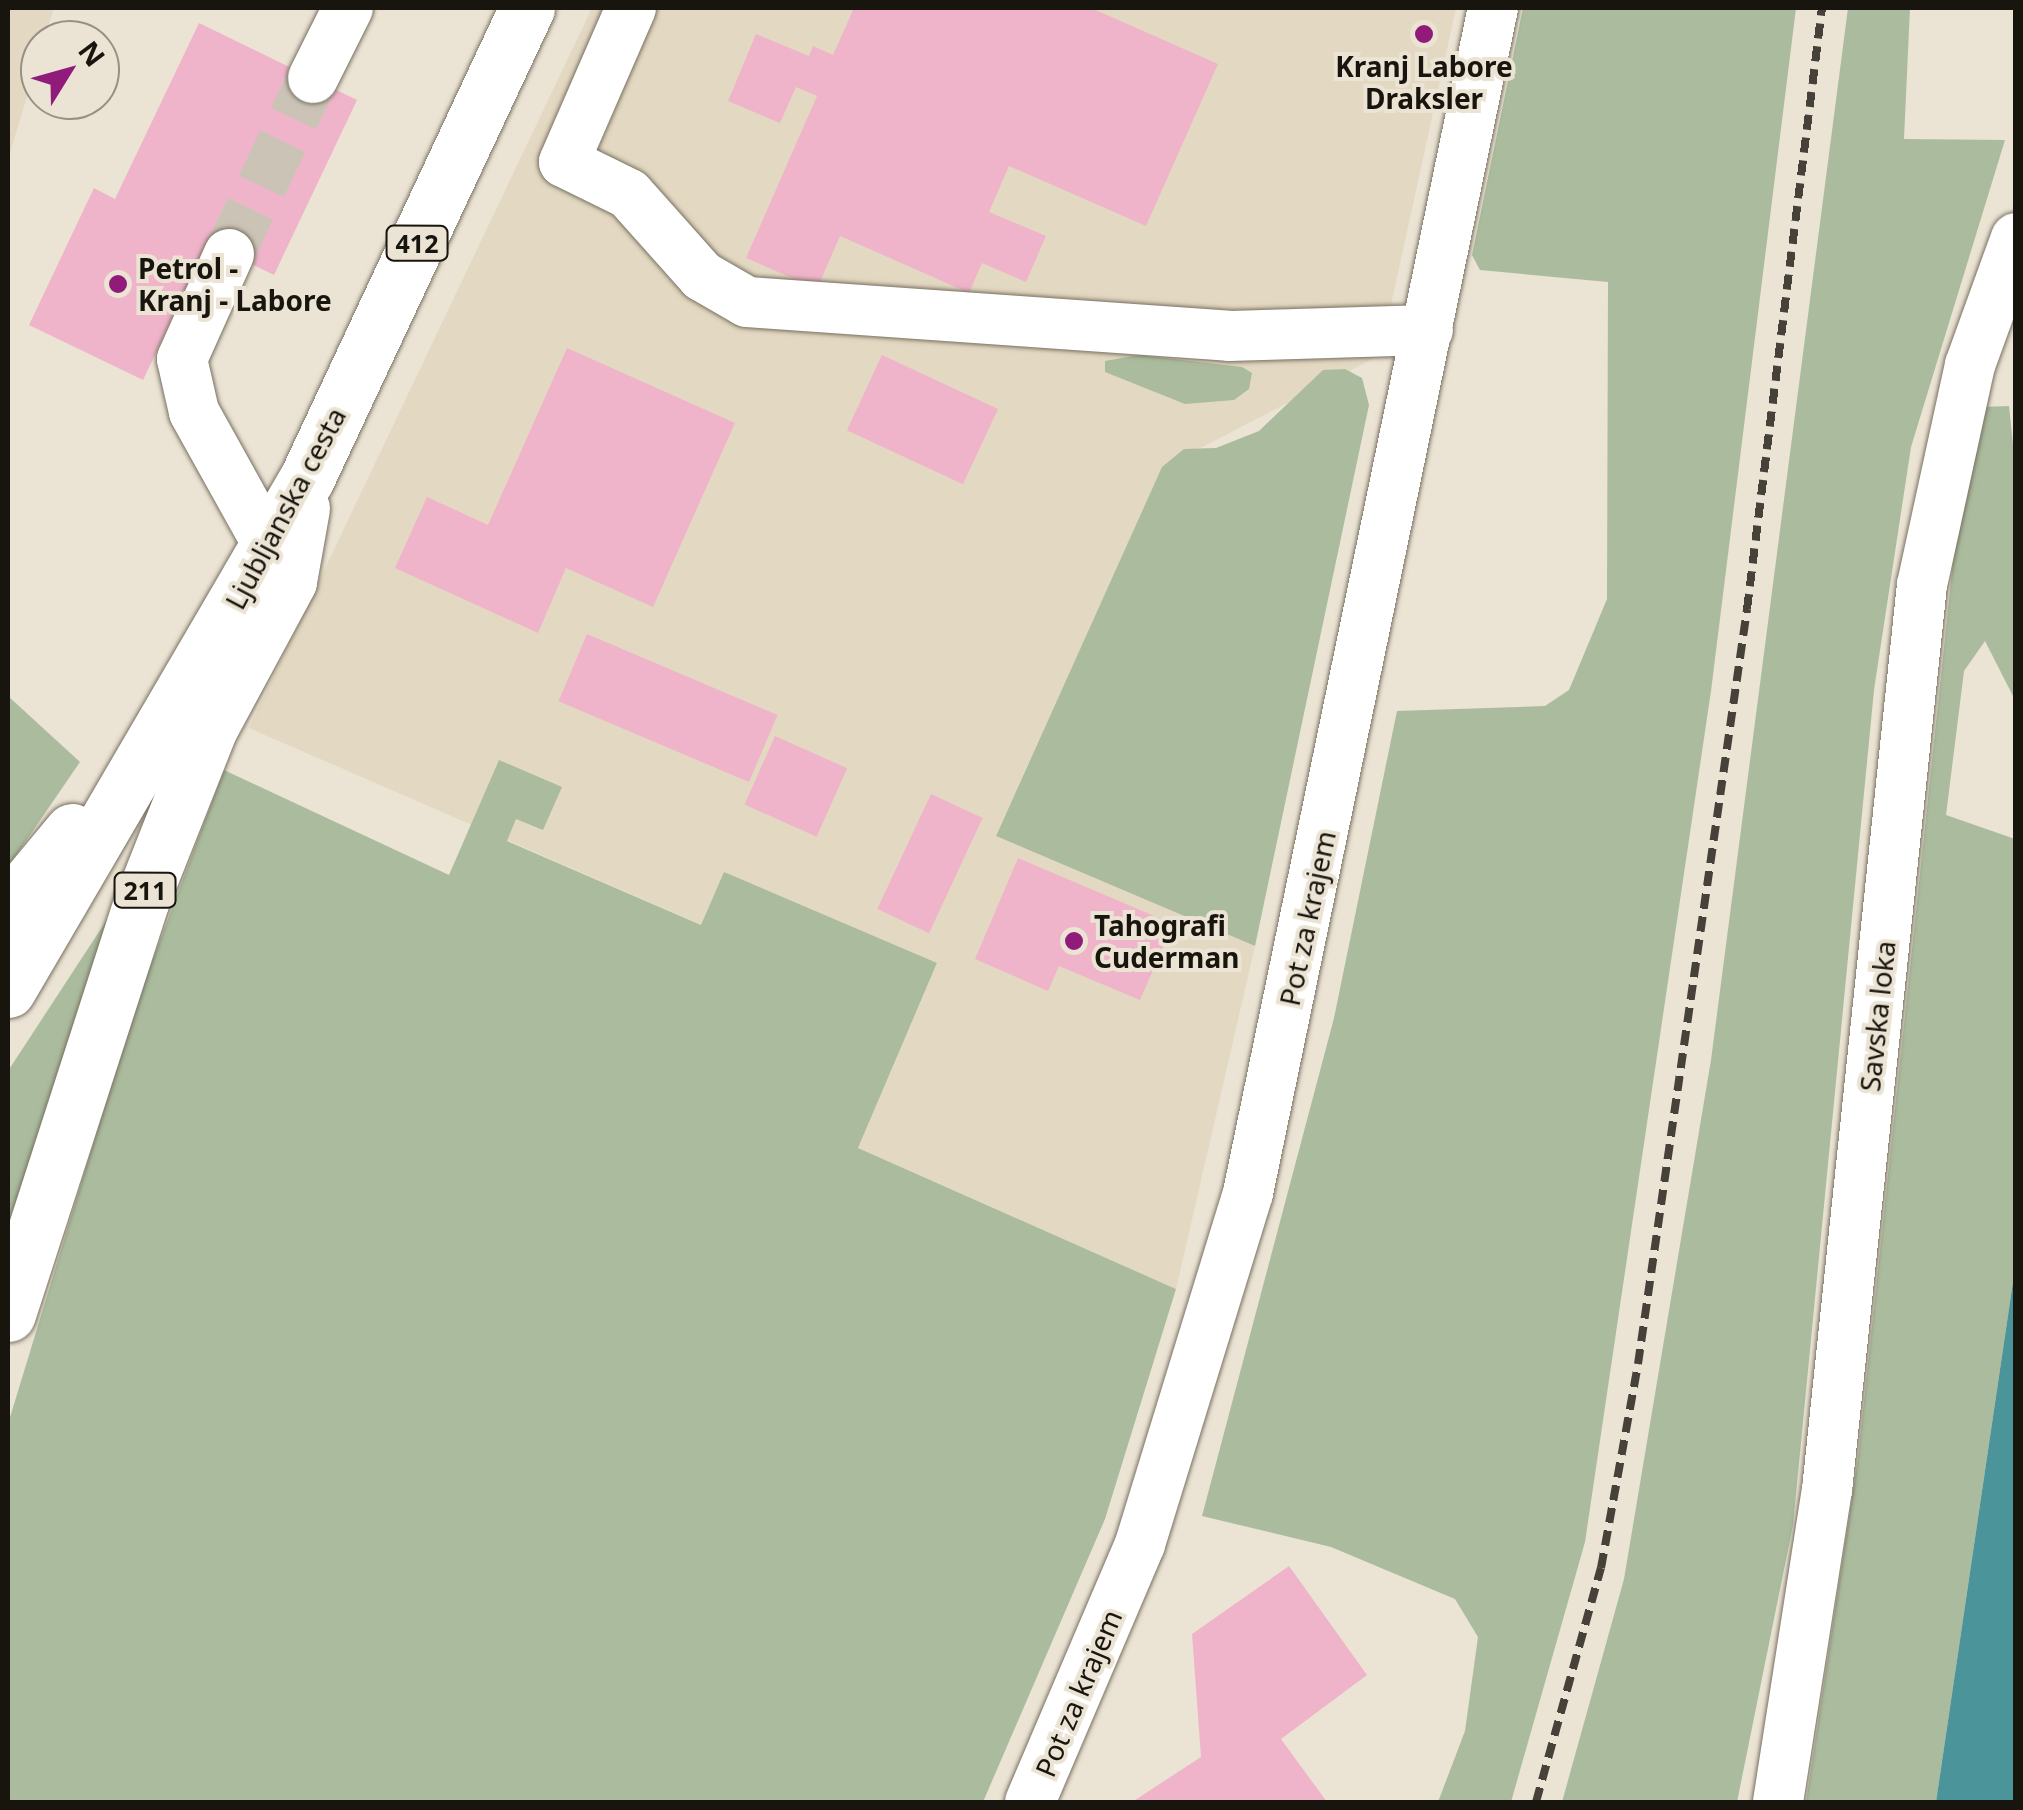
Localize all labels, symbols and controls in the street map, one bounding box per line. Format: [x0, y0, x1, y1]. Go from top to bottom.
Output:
north arrow [20, 20, 120, 120]
marker: Kranj Labore Draksler [1413, 23, 1435, 45]
text: N [70, 33, 114, 74]
place label: Kranj Labore Draksler [1335, 49, 1513, 115]
road number: 412 [384, 223, 450, 263]
place label: Petrol - Kranj - Labore [138, 251, 332, 317]
marker: Petrol - Kranj - Labore [107, 273, 129, 295]
street label: Ljubljanska cesta [218, 401, 352, 615]
street label: Pot za krajem [1272, 827, 1342, 1009]
road number: 211 [112, 870, 178, 910]
place label: Tahografi Cuderman [1094, 908, 1239, 974]
marker: Tahografi Cuderman [1063, 930, 1085, 952]
street label: Savska loka [1852, 939, 1902, 1093]
street label: Pot za krajem [1028, 1604, 1128, 1782]

